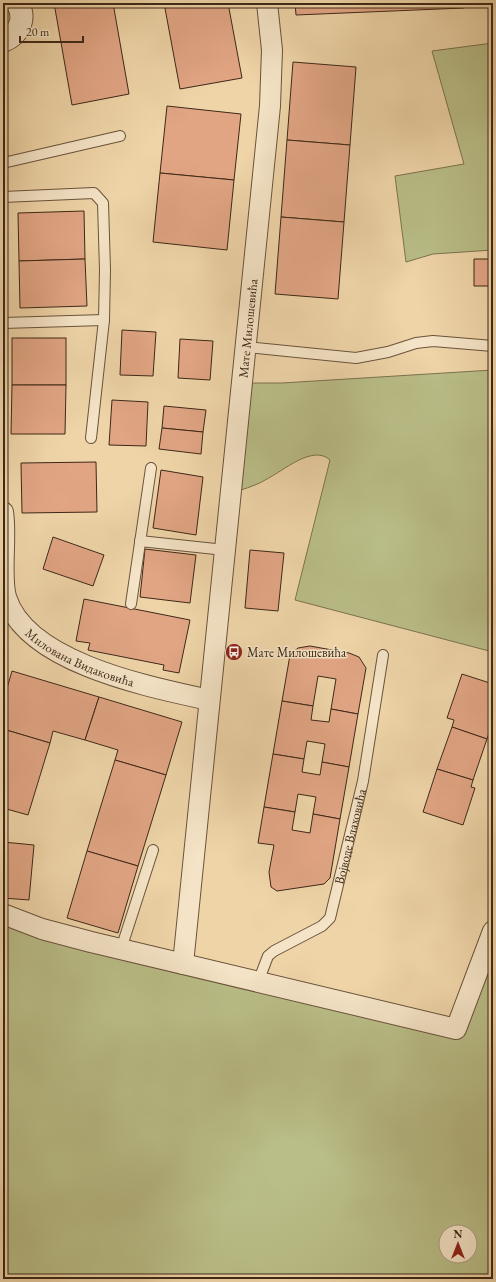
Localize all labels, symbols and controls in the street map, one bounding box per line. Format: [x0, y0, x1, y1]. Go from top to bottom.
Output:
scale bar [20, 18, 83, 44]
text: 20 m [26, 24, 50, 40]
street label: Мате Милошевића [234, 277, 262, 379]
street label: Милована Видаковића [22, 624, 137, 691]
bus stop icon: Мате Милошевића [224, 642, 244, 662]
place label: Мате Милошевића [247, 644, 347, 661]
street label: Војводе Влаховића [330, 786, 370, 886]
north arrow [438, 1224, 478, 1264]
text: N [454, 1227, 463, 1241]

